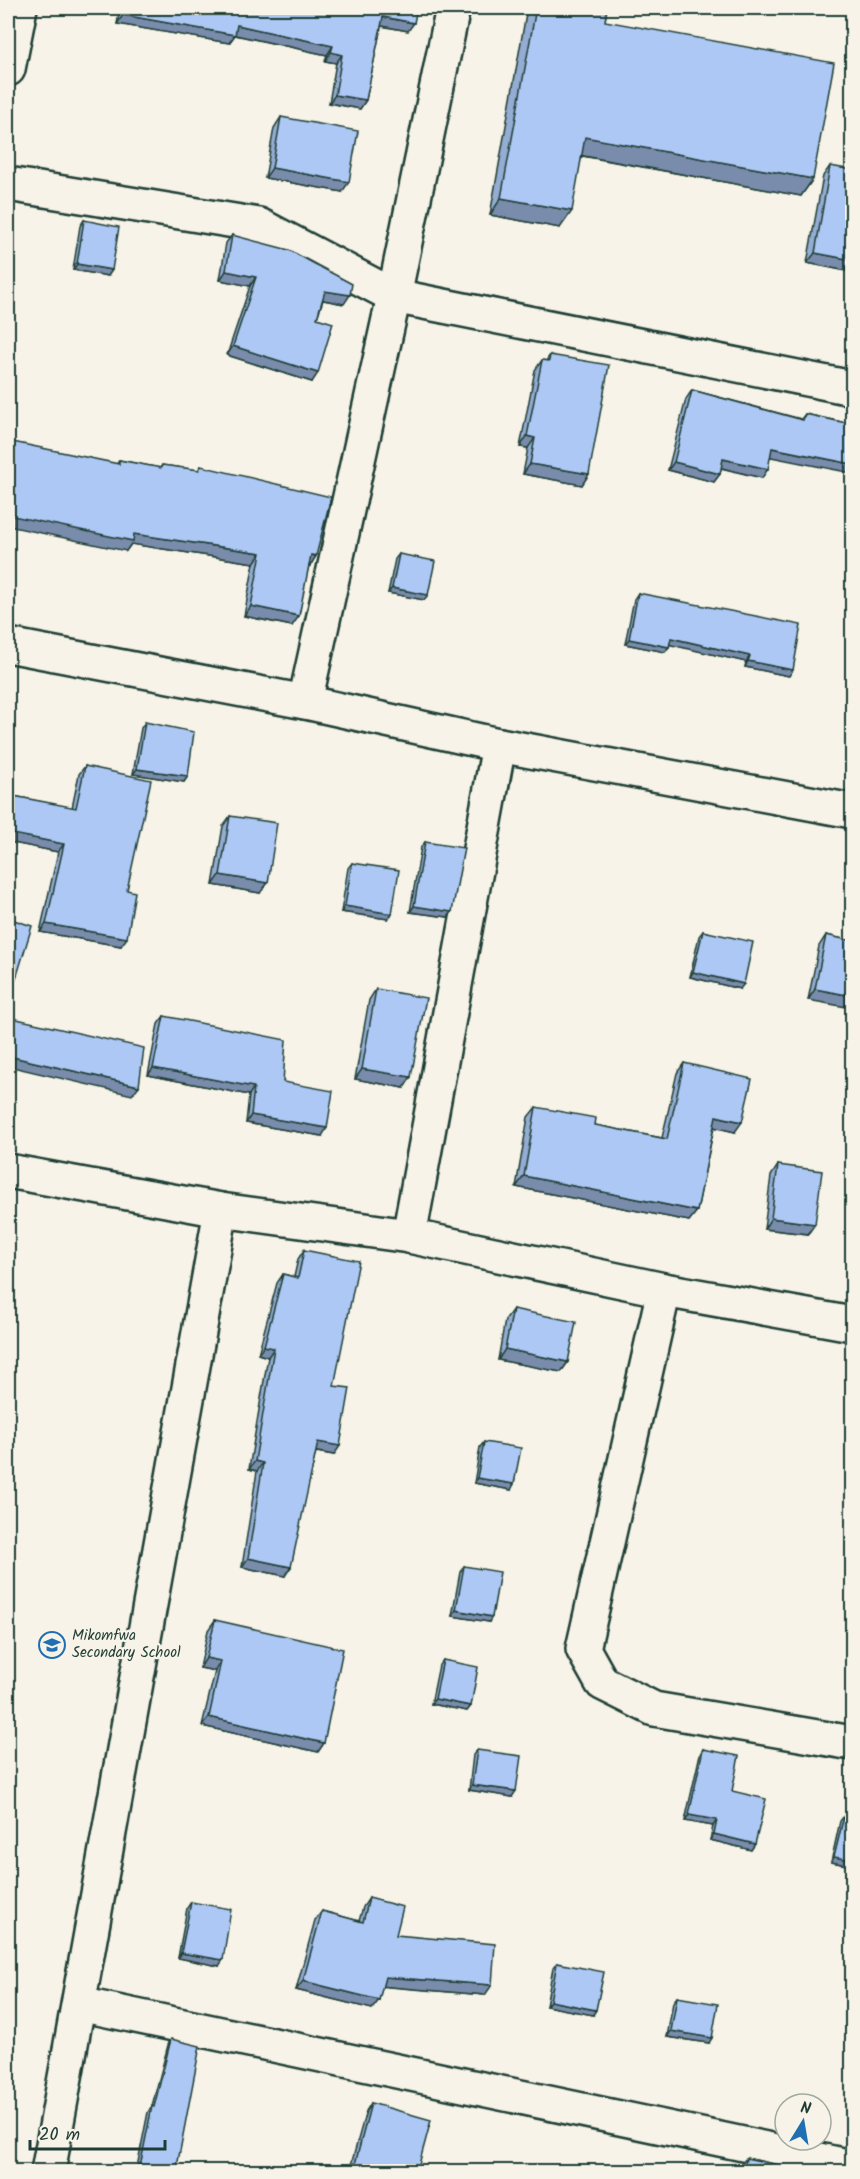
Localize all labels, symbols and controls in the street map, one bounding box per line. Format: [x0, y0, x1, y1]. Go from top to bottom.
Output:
place label: Mikomfwa Secondary School [72, 1624, 181, 1665]
school or university icon: Mikomfwa Secondary School [37, 1630, 67, 1660]
north arrow [773, 2092, 833, 2152]
text: N [798, 2096, 813, 2122]
scale bar [30, 2113, 165, 2151]
text: 20 m [39, 2121, 80, 2150]

